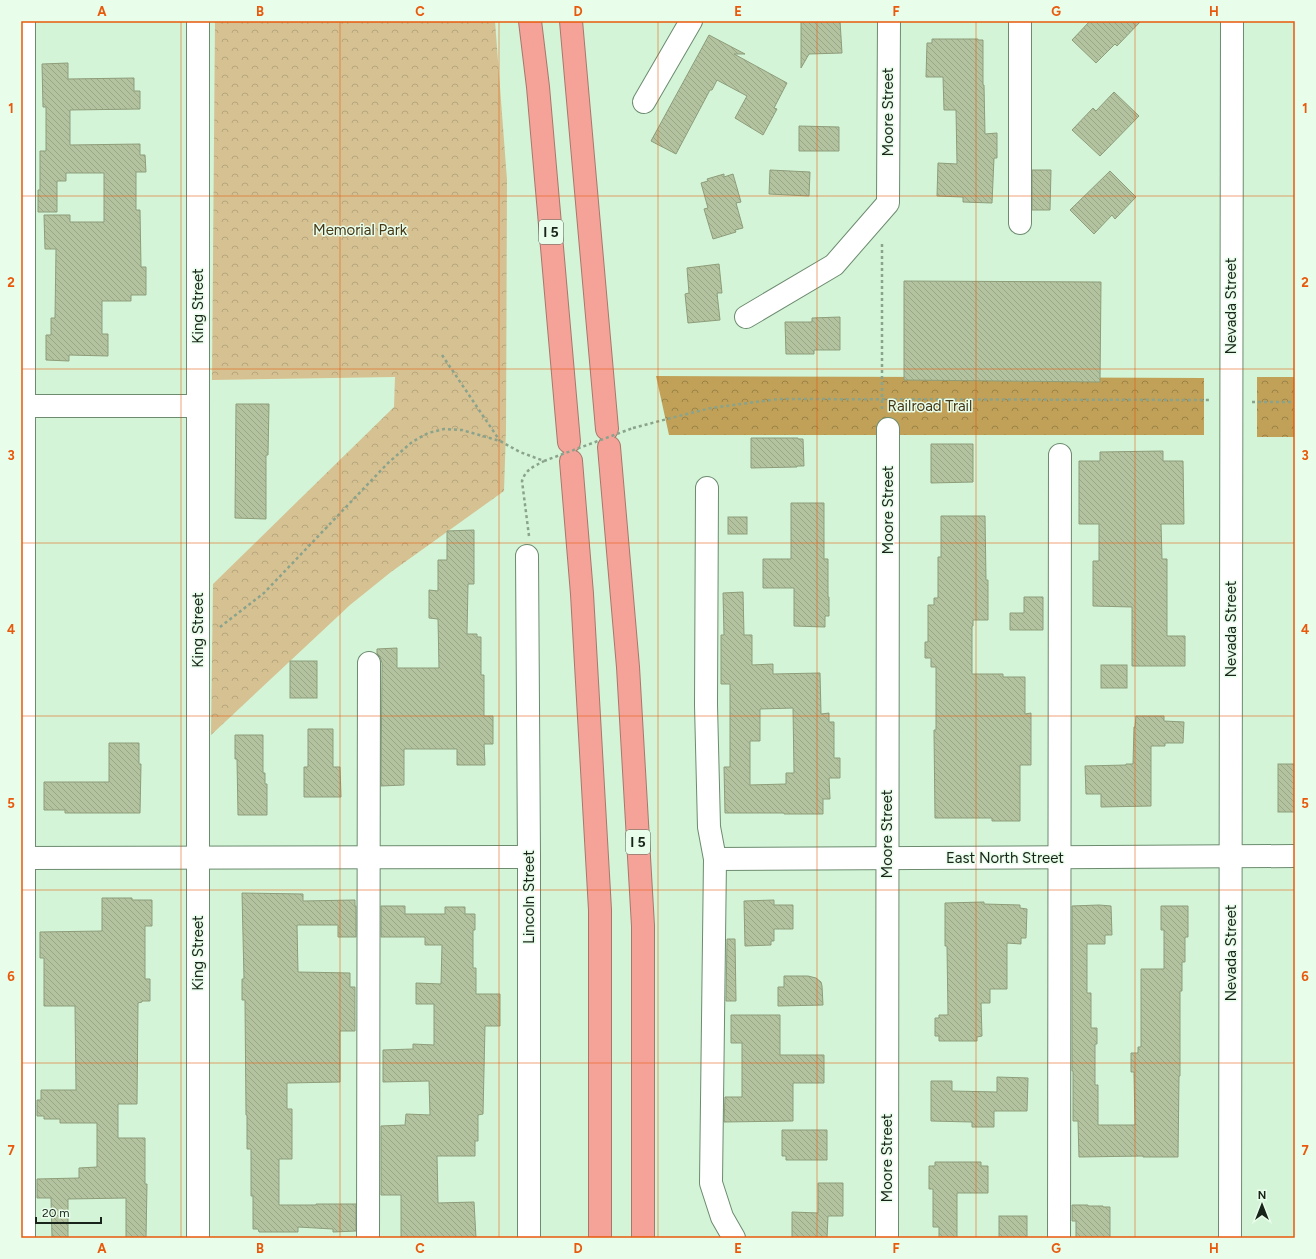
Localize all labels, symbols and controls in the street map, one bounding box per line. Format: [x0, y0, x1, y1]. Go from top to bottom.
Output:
text: A [97, 4, 107, 19]
text: B [256, 4, 264, 19]
text: C [415, 4, 425, 19]
text: D [573, 4, 583, 19]
text: E [734, 4, 742, 19]
text: F [892, 4, 900, 19]
text: G [1051, 4, 1061, 19]
text: H [1209, 4, 1219, 19]
street label: Moore Street [879, 67, 897, 157]
text: 1 [8, 101, 14, 116]
text: 1 [1302, 101, 1308, 116]
road number: I 5 [539, 220, 563, 244]
park label: Memorial Park [313, 221, 408, 239]
street label: Nevada Street [1222, 257, 1240, 355]
street label: King Street [189, 268, 207, 344]
text: 2 [7, 275, 15, 290]
text: 2 [1301, 275, 1309, 290]
park label: Railroad Trail [888, 397, 972, 415]
text: 3 [7, 448, 15, 463]
text: 3 [1301, 448, 1309, 463]
street label: Moore Street [879, 465, 897, 555]
street label: Nevada Street [1222, 580, 1240, 678]
street label: King Street [189, 592, 207, 668]
text: 4 [7, 622, 15, 637]
text: 4 [1301, 622, 1309, 637]
street label: Moore Street [878, 789, 896, 879]
text: 5 [7, 796, 15, 811]
text: 5 [1301, 796, 1309, 811]
road number: I 5 [626, 830, 650, 854]
street label: East North Street [946, 849, 1064, 867]
street label: Lincoln Street [520, 850, 538, 944]
street label: Nevada Street [1222, 904, 1240, 1002]
street label: King Street [189, 915, 207, 991]
text: 6 [7, 969, 15, 984]
text: 6 [1301, 969, 1309, 984]
street label: Moore Street [878, 1113, 896, 1203]
text: 7 [7, 1143, 15, 1158]
text: 7 [1301, 1143, 1309, 1158]
north arrow [1242, 1185, 1282, 1225]
text: N [1258, 1189, 1266, 1202]
scale bar [36, 1199, 101, 1225]
text: 20 m [42, 1206, 70, 1220]
text: A [97, 1241, 107, 1256]
text: B [256, 1241, 264, 1256]
text: C [415, 1241, 425, 1256]
text: D [573, 1241, 583, 1256]
text: E [734, 1241, 742, 1256]
text: F [892, 1241, 900, 1256]
text: G [1051, 1241, 1061, 1256]
text: H [1209, 1241, 1219, 1256]

